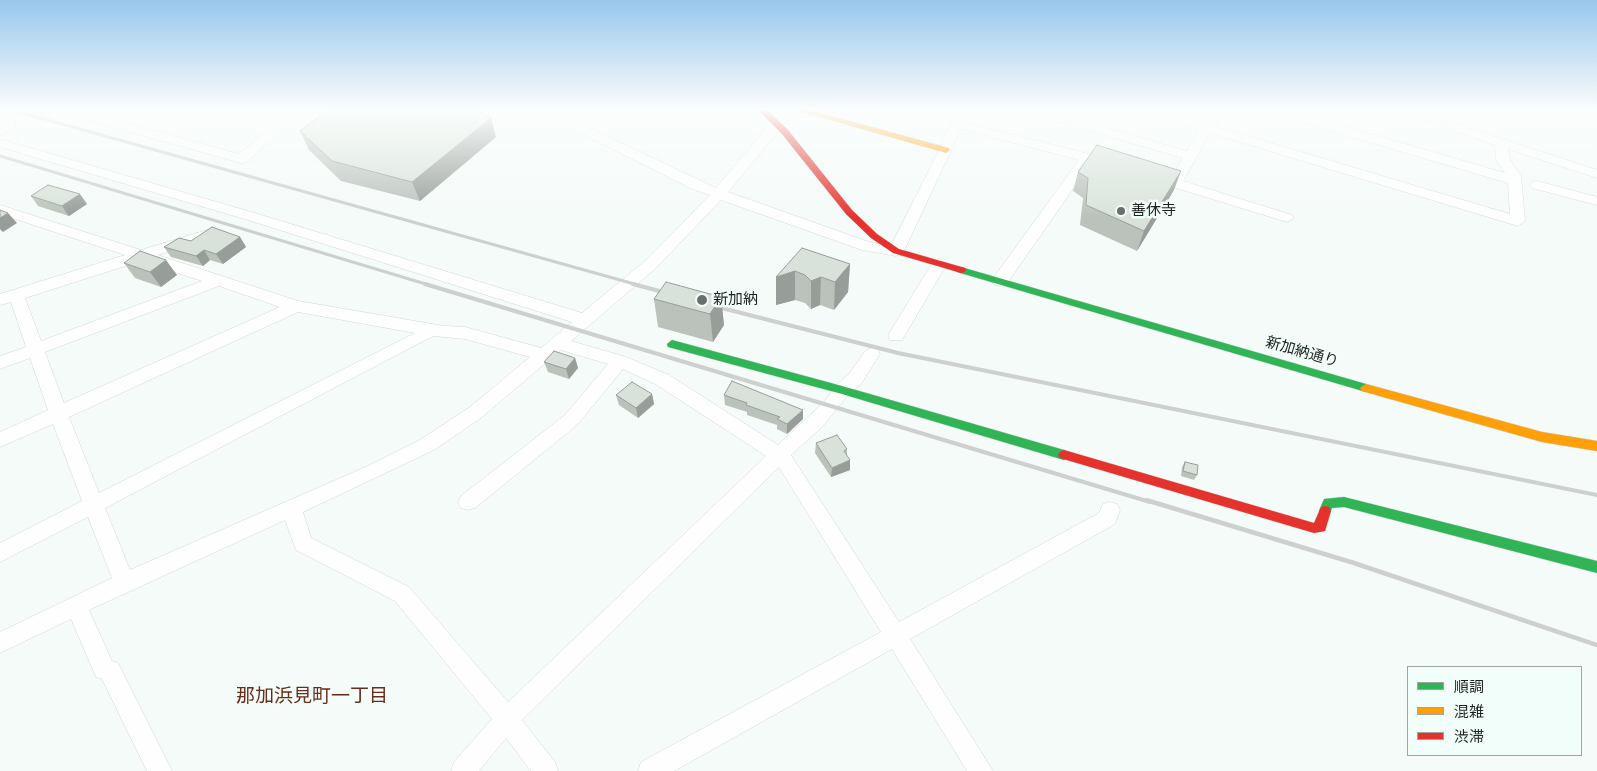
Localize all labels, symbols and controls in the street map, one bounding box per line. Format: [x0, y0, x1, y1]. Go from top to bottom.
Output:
place label: 善休寺 [1131, 202, 1176, 220]
marker: 善休寺 [1115, 205, 1127, 217]
place label: 新加納 [713, 291, 758, 309]
marker: 新加納 [695, 293, 709, 307]
street label: 新加納通り [1263, 333, 1341, 371]
legend [1407, 666, 1582, 756]
text: 順調 [1454, 678, 1484, 696]
district label: 那加浜見町一丁目 [236, 685, 388, 707]
text: 混雑 [1454, 703, 1484, 721]
text: 渋滞 [1454, 728, 1484, 746]

